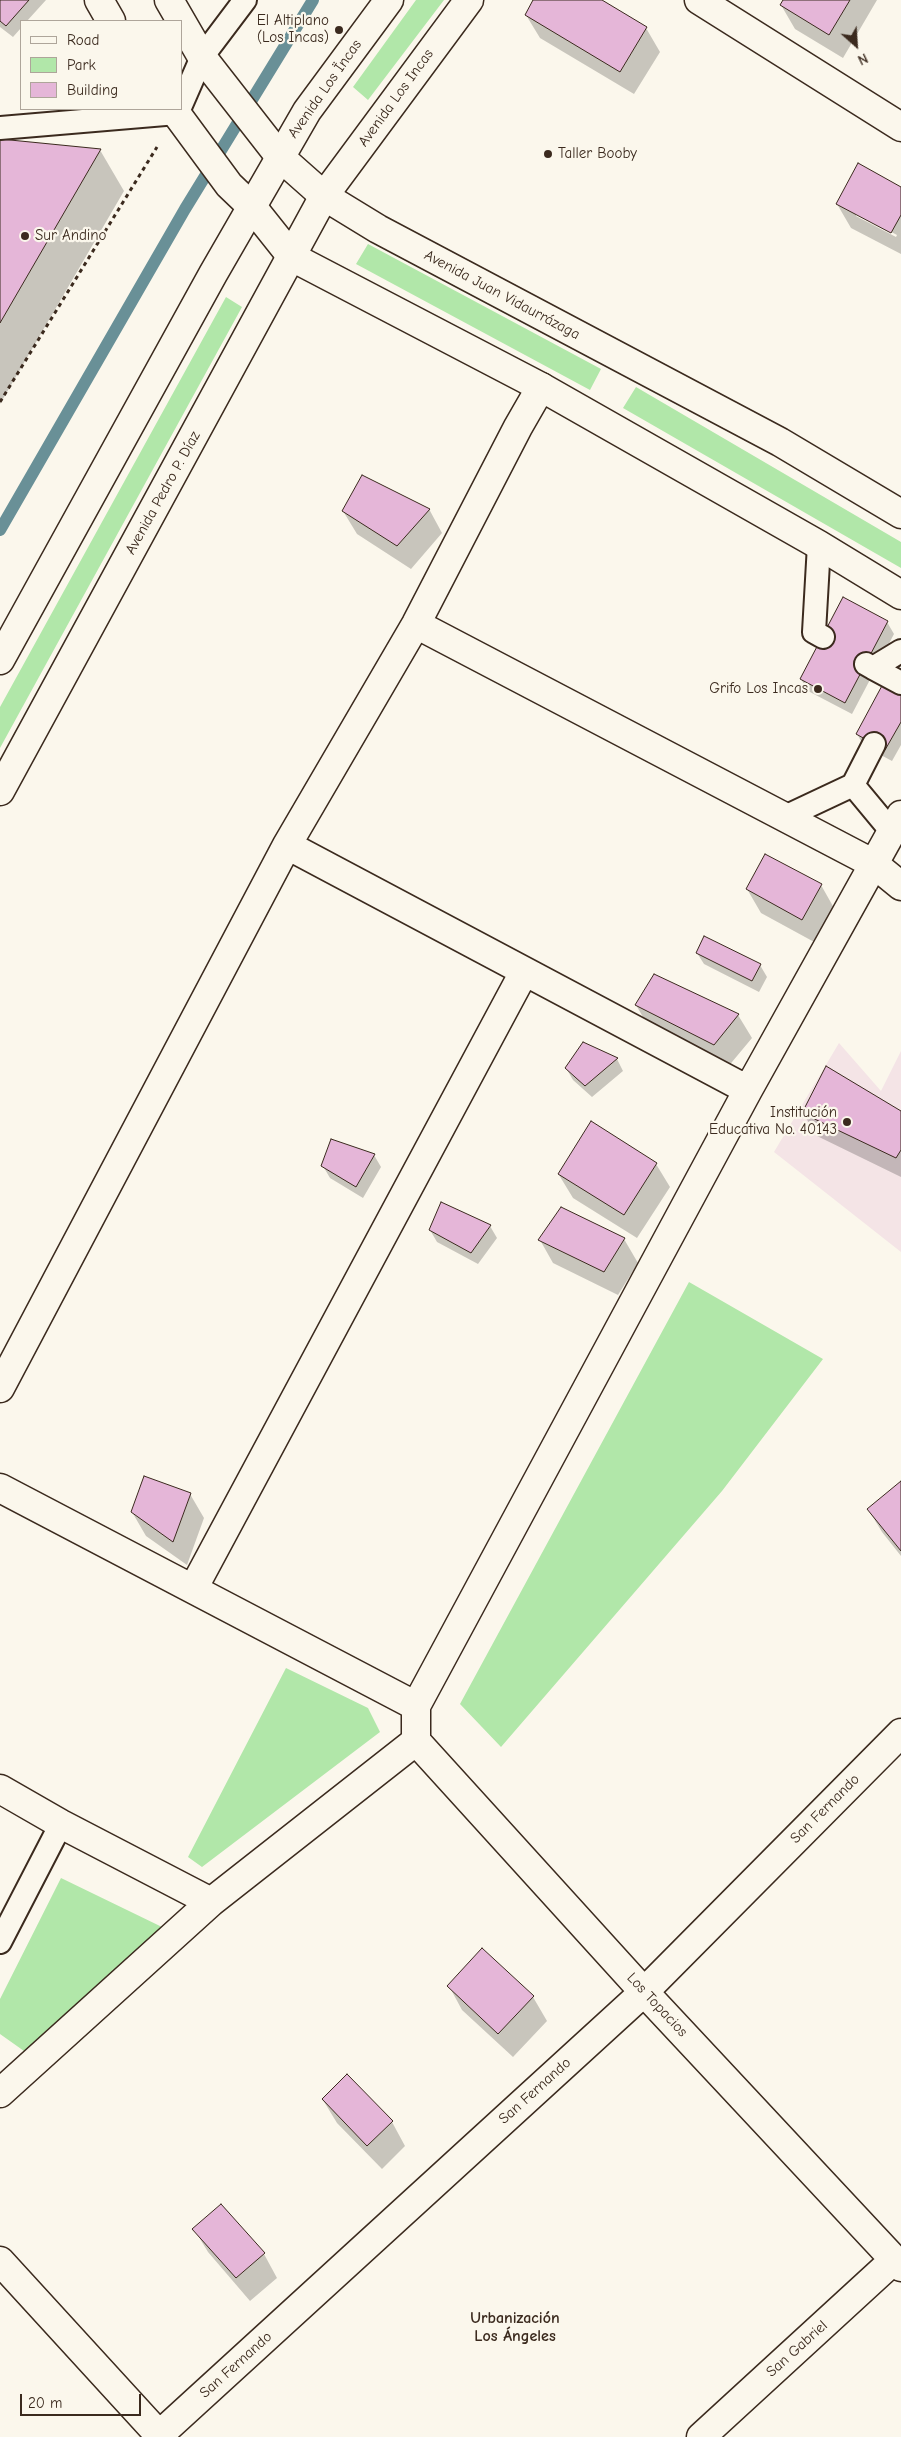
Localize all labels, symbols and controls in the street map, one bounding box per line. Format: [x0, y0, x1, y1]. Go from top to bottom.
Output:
place label: El Altiplano (Los Incas) [257, 12, 329, 47]
legend [20, 20, 182, 110]
north arrow [831, 20, 881, 70]
marker: El Altiplano (Los Incas) [333, 24, 345, 36]
text: Road [67, 31, 99, 49]
street label: Avenida Los Ïncas [284, 36, 366, 142]
street label: Avenida Los Incas [355, 46, 437, 150]
text: N [855, 49, 871, 69]
text: Park [67, 56, 96, 74]
text: Building [67, 81, 118, 99]
place label: Taller Booby [558, 145, 637, 163]
marker: Taller Booby [542, 148, 554, 160]
place label: Sur Andino [35, 227, 107, 245]
marker: Sur Andino [19, 230, 31, 242]
street label: Avenida Juan Vidaurrázaga [421, 246, 583, 344]
street label: Avenida Pedro P. Díaz [122, 428, 204, 558]
place label: Grifo Los Incas [709, 680, 808, 698]
marker: Grifo Los Incas [812, 683, 824, 695]
place label: Institución Educativa No. 40143 [709, 1104, 837, 1139]
marker: Institución Educativa No. 40143 [841, 1116, 853, 1128]
street label: San Fernando [787, 1771, 863, 1847]
street label: Los Topacios [623, 1969, 691, 2041]
street label: San Fernando [495, 2054, 575, 2128]
district label: Urbanización Los Ángeles [470, 2308, 560, 2346]
street label: San Gabriel [763, 2317, 831, 2381]
street label: San Fernando [196, 2328, 276, 2402]
scale bar [22, 2384, 144, 2416]
text: 20 m [28, 2394, 62, 2412]

